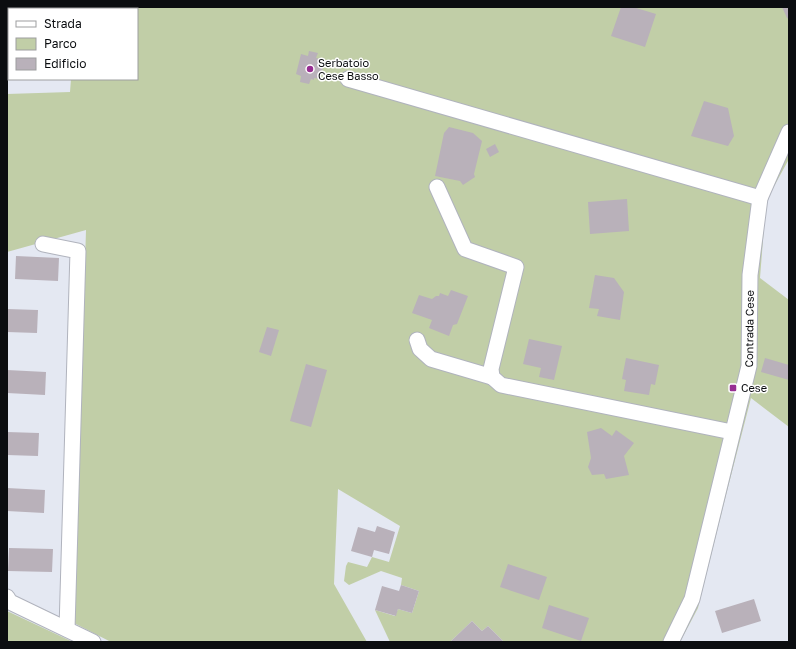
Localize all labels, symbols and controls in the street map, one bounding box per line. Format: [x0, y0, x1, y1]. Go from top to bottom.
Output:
legend [8, 8, 138, 80]
text: Strada [44, 16, 82, 31]
text: Parco [44, 36, 77, 51]
text: Edificio [44, 56, 86, 71]
place label: Serbatoio Cese Basso [318, 56, 379, 82]
marker: Serbatoio Cese Basso [305, 64, 315, 74]
street label: Contrada Cese [742, 290, 756, 367]
place label: Cese [741, 381, 767, 394]
marker: Cese [728, 383, 738, 393]

